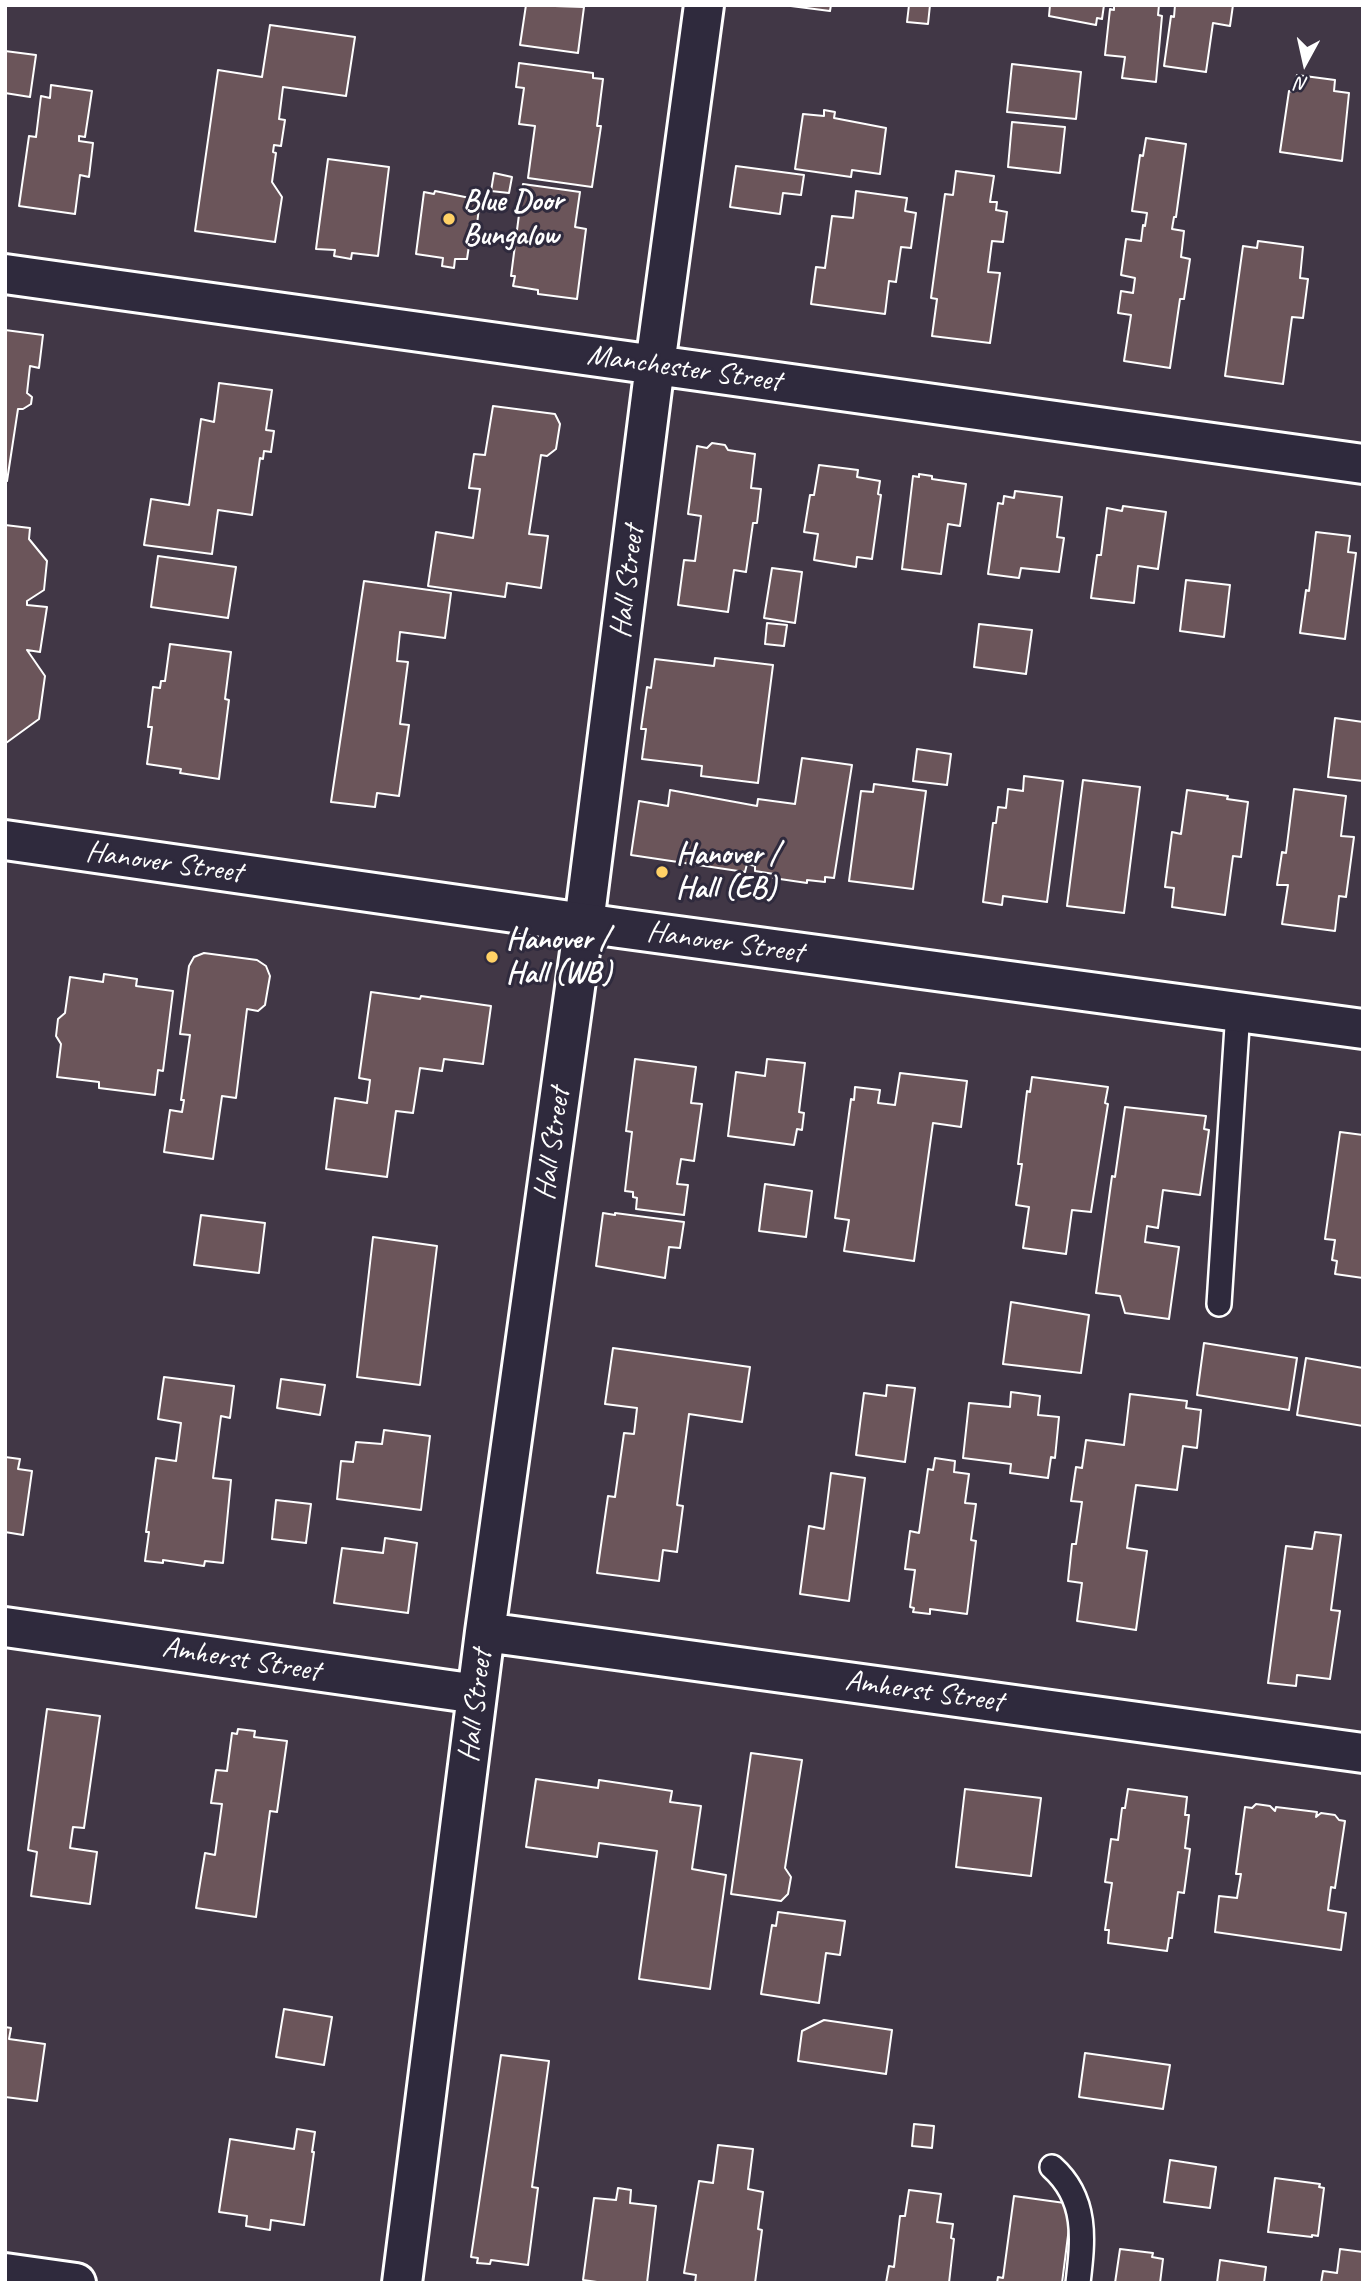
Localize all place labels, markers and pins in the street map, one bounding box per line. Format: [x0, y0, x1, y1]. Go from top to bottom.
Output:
place label: Blue Door Bungalow [463, 184, 563, 254]
marker: Blue Door Bungalow [441, 211, 457, 227]
place label: Hanover / Hall (EB) [676, 837, 779, 908]
marker: Hanover / Hall (EB) [654, 864, 670, 880]
place label: Hanover / Hall (WB) [506, 922, 612, 992]
marker: Hanover / Hall (WB) [484, 949, 500, 965]

